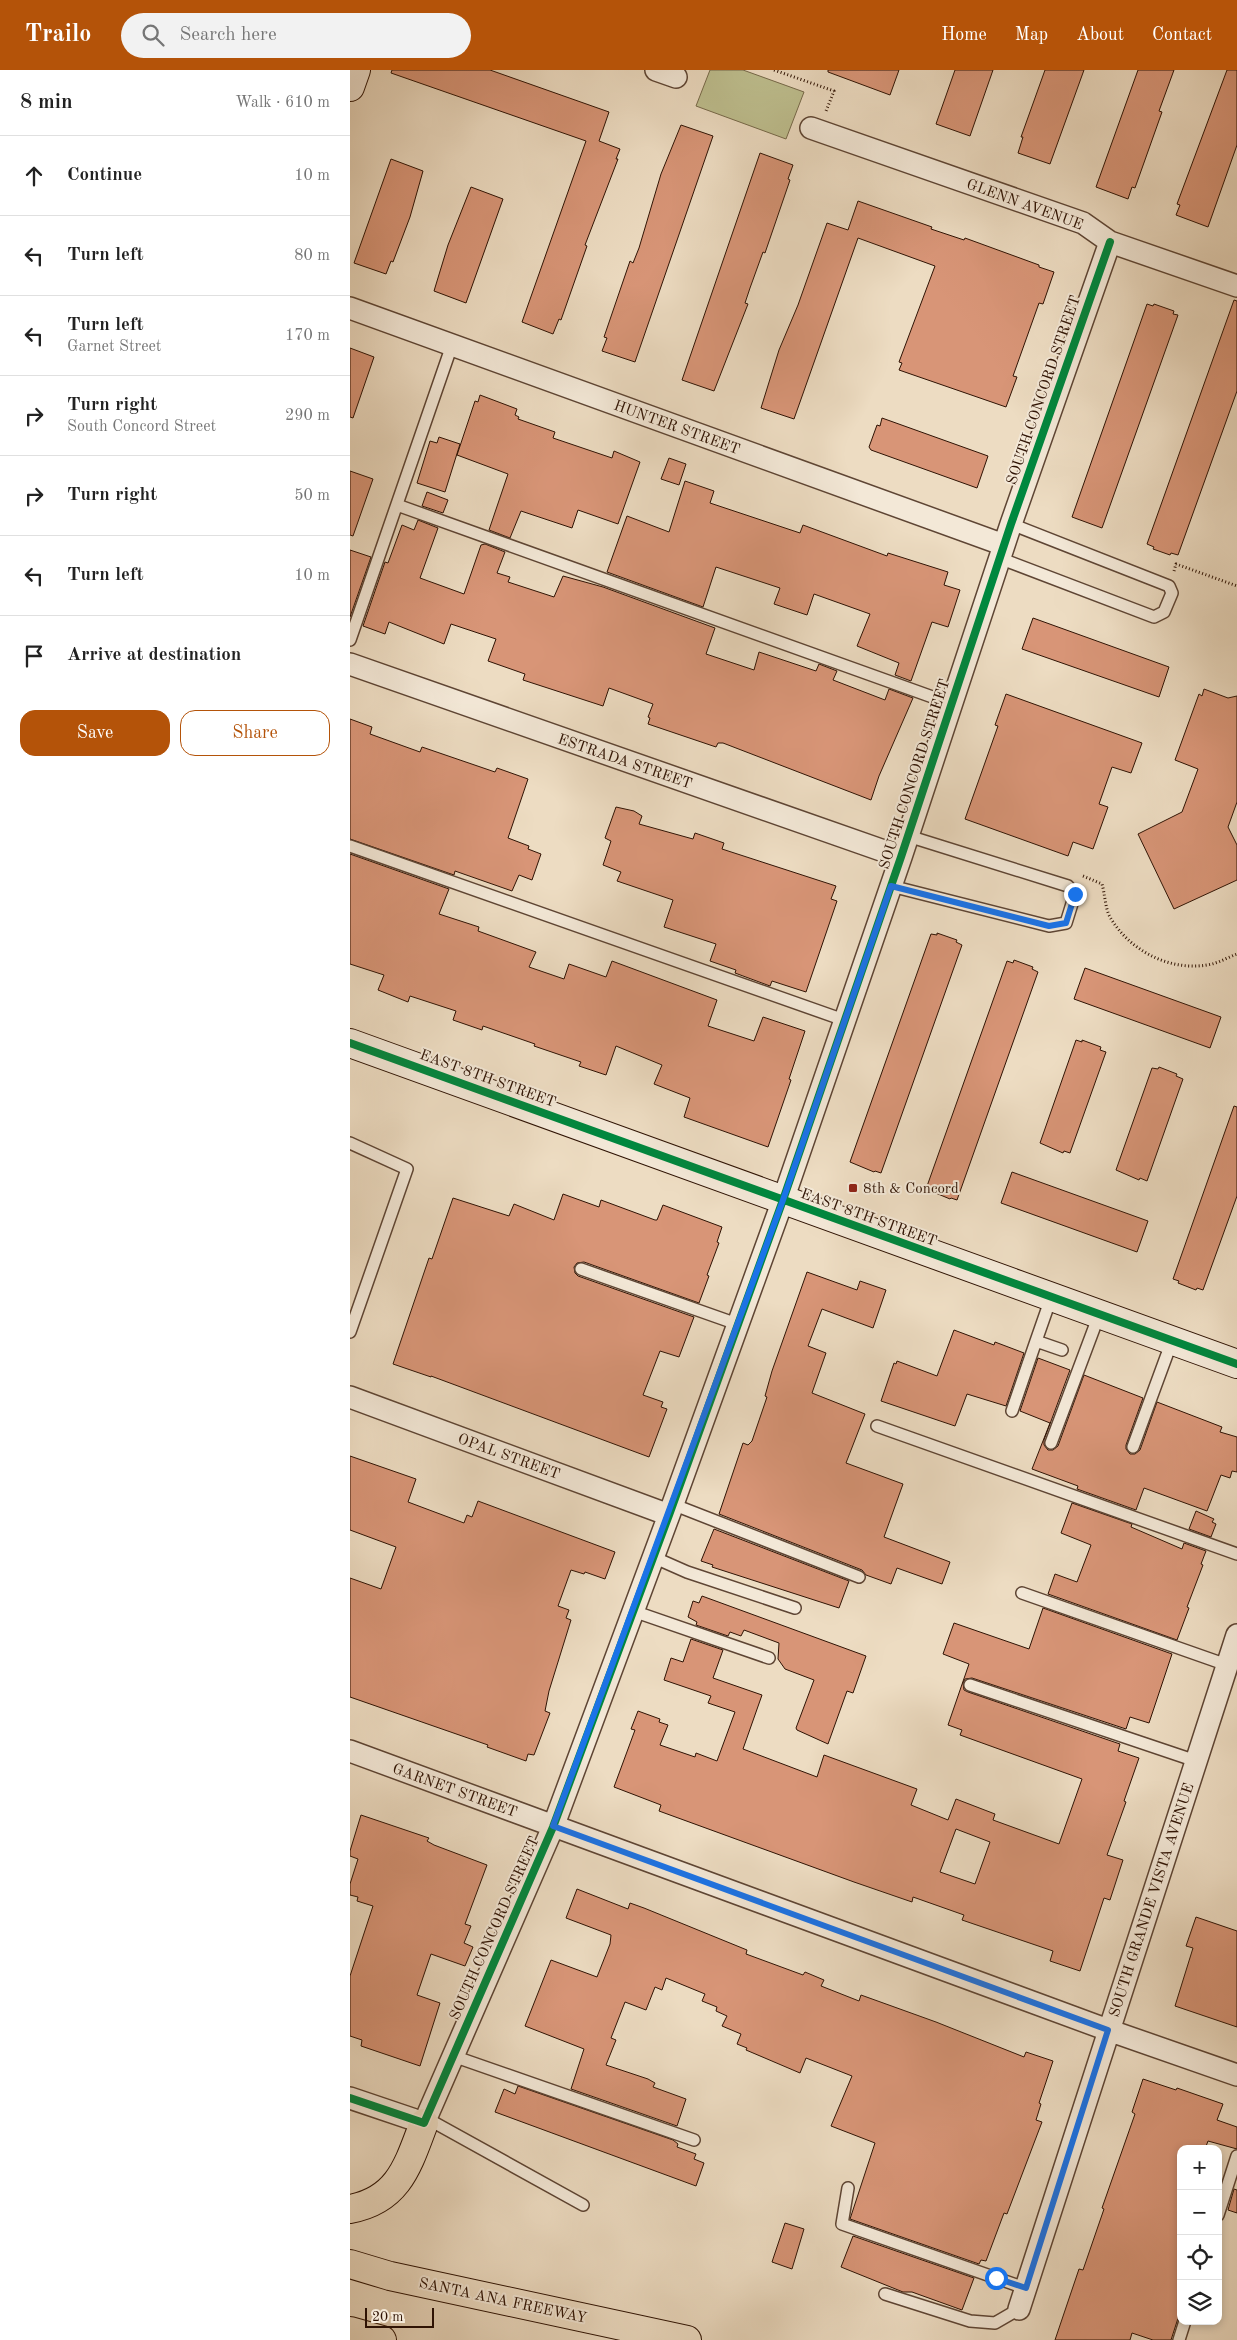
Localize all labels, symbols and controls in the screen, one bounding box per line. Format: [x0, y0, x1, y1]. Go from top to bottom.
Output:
search box [121, 13, 471, 58]
icon: search [139, 21, 167, 49]
text: Trailo [25, 23, 91, 47]
text: Search here [179, 26, 277, 45]
text: Home [941, 26, 987, 44]
text: Map [1015, 26, 1048, 44]
text: About [1076, 26, 1124, 44]
text: Contact [1152, 26, 1212, 44]
text: 8 min [20, 92, 73, 113]
text: Walk · 610 m [235, 95, 330, 111]
icon: ahead [20, 162, 48, 190]
text: Continue [67, 166, 142, 185]
text: 10 m [294, 168, 330, 184]
street label: GLENN AVENUE [964, 177, 1085, 233]
icon: left [20, 242, 48, 270]
text: Turn left [67, 246, 144, 265]
text: 80 m [294, 248, 330, 264]
street label: SOUTH CONCORD STREET [1005, 294, 1084, 487]
text: Turn left [67, 316, 144, 335]
icon: left [20, 322, 48, 350]
text: 170 m [285, 328, 330, 344]
text: Garnet Street [67, 339, 161, 355]
text: Turn right [67, 396, 157, 415]
street label: HUNTER STREET [611, 399, 742, 458]
icon: right [20, 402, 48, 430]
text: 290 m [285, 408, 330, 424]
text: South Concord Street [67, 419, 216, 435]
icon: right [20, 482, 48, 510]
text: Turn right [67, 486, 157, 505]
text: 50 m [294, 488, 330, 504]
icon: left [20, 562, 48, 590]
text: Turn left [67, 566, 144, 585]
text: 10 m [294, 568, 330, 584]
icon: arrive [20, 642, 48, 670]
text: Arrive at destination [67, 646, 241, 665]
street label: SOUTH CONCORD STREET [878, 677, 953, 872]
button: Save [20, 710, 170, 756]
button: Share [180, 710, 330, 756]
street label: ESTRADA STREET [555, 732, 694, 792]
route end [1064, 883, 1087, 906]
street label: EAST 8TH STREET [417, 1048, 558, 1111]
marker: 8th & Concord [847, 1182, 859, 1194]
place label: 8th & Concord [863, 1182, 959, 1197]
street label: EAST 8TH STREET [798, 1187, 939, 1250]
street label: OPAL STREET [455, 1432, 562, 1483]
street label: GARNET STREET [390, 1762, 519, 1821]
street label: SOUTH GRANDE VISTA AVENUE [1107, 1782, 1197, 2019]
street label: SOUTH CONCORD STREET [448, 1835, 543, 2023]
map controls [1177, 2145, 1222, 2325]
button: + [1177, 2145, 1222, 2190]
button: − [1177, 2190, 1222, 2235]
button: locate [1177, 2235, 1222, 2280]
route start [985, 2267, 1008, 2290]
street label: SANTA ANA FREEWAY [417, 2276, 588, 2327]
button: layers [1177, 2280, 1222, 2325]
scale bar [365, 2305, 434, 2328]
text: 20 m [372, 2310, 403, 2324]

